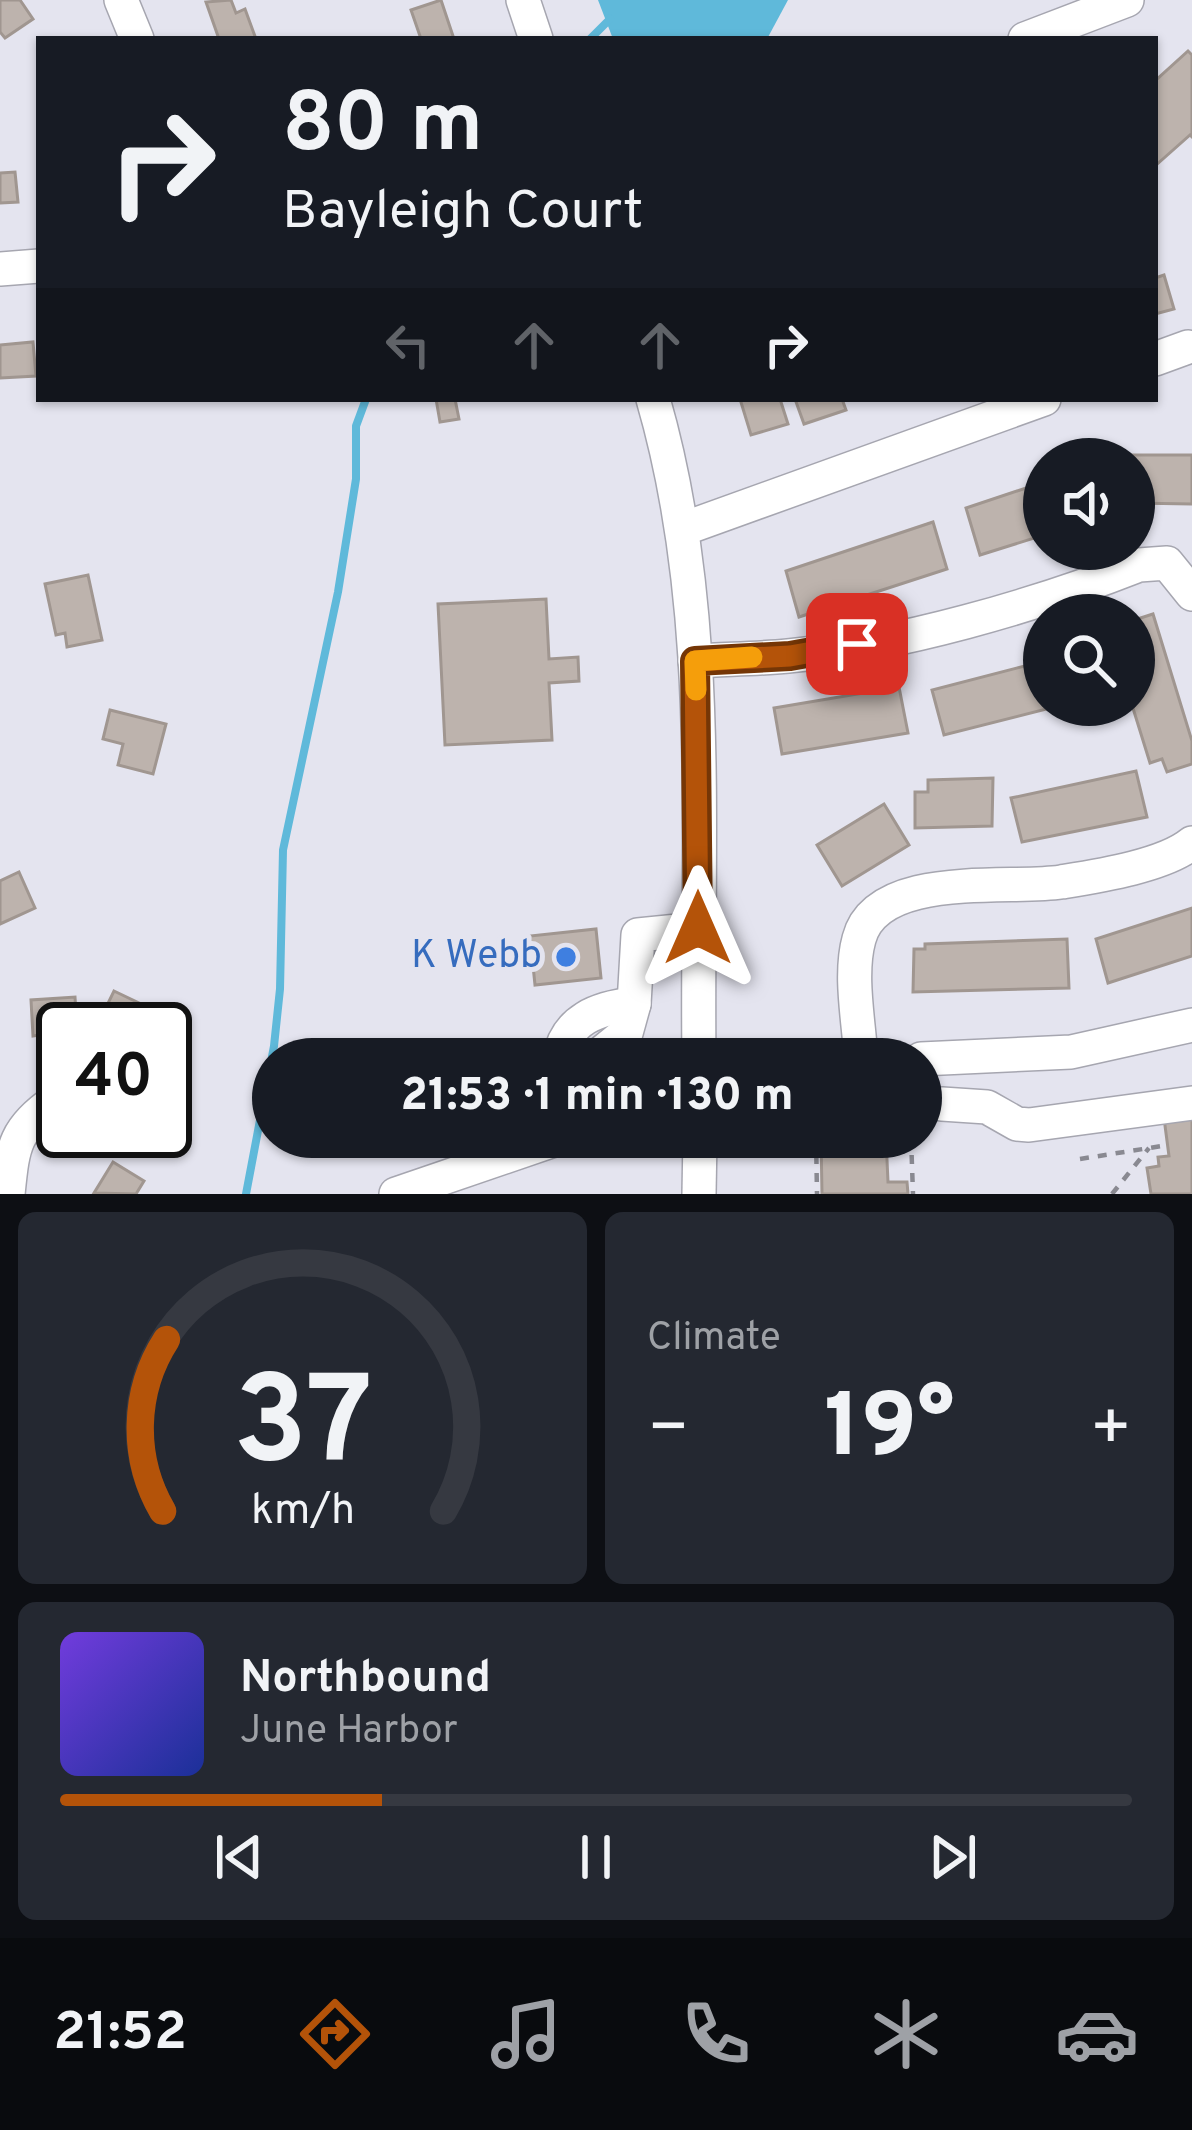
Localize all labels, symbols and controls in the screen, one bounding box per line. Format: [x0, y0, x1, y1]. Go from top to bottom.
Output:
text: 80 m [282, 75, 483, 181]
icon: right [84, 84, 240, 240]
text: Bayleigh Court [282, 179, 644, 248]
icon: left [375, 312, 441, 378]
icon: ahead [501, 312, 567, 378]
icon: ahead [627, 312, 693, 378]
icon: right [753, 312, 819, 378]
map controls [1023, 438, 1155, 726]
button: sound [1023, 438, 1155, 570]
pin [806, 593, 908, 695]
button: search [1023, 594, 1155, 726]
icon: arrive [824, 611, 890, 677]
position arrow [635, 865, 761, 991]
place label: K Webb [411, 933, 542, 982]
marker: K Webb [553, 944, 579, 970]
speed limit sign: 40 [36, 1002, 192, 1158]
text: 21:53 · 1 min · 130 m [401, 1069, 794, 1126]
text: Climate [647, 1315, 781, 1364]
text: 37 [233, 1350, 372, 1508]
text: 19° [824, 1375, 955, 1488]
text: − [647, 1390, 690, 1473]
text: + [1089, 1390, 1132, 1473]
text: km/h [250, 1485, 355, 1539]
text: Northbound [240, 1651, 491, 1708]
text: June Harbor [240, 1708, 458, 1757]
icon: previous [206, 1824, 272, 1890]
icon: pause [563, 1824, 629, 1890]
icon: next [920, 1824, 986, 1890]
icon: directions [293, 1992, 377, 2076]
icon: music [484, 1992, 568, 2076]
icon: phone [674, 1992, 758, 2076]
icon: climate [864, 1992, 948, 2076]
icon: car [1055, 1992, 1139, 2076]
text: 21:52 [53, 2000, 187, 2069]

